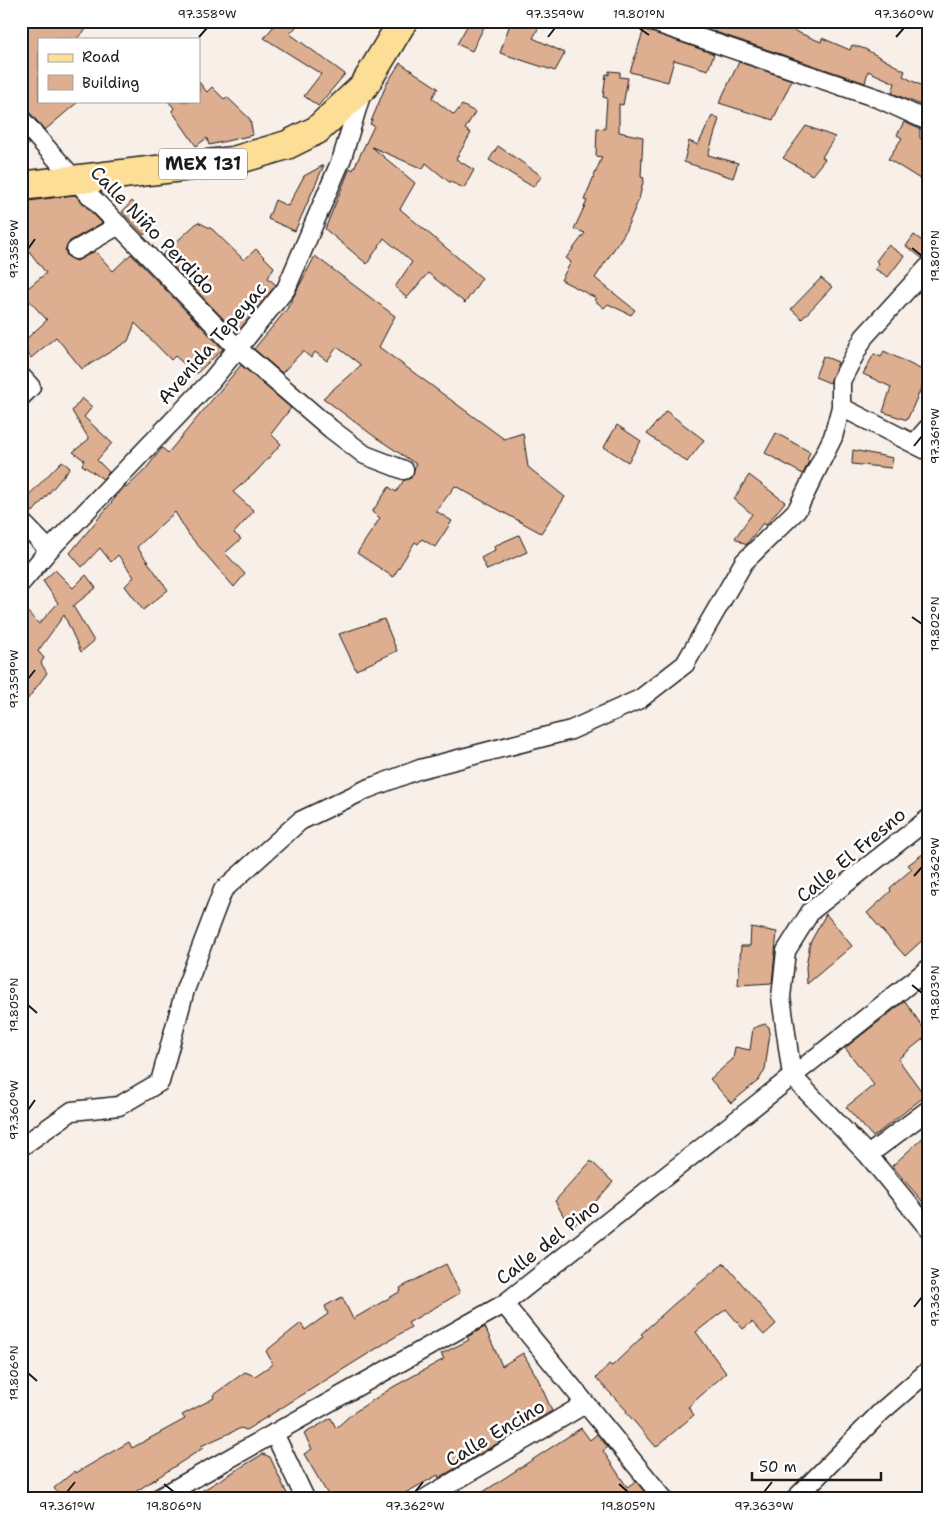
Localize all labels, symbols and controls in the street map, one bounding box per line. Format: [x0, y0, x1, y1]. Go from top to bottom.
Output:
text: 97.358°W [177, 6, 237, 22]
text: 97.359°W [526, 6, 584, 22]
text: 19.801°N [613, 6, 665, 22]
text: 97.360°W [874, 6, 934, 22]
legend [38, 38, 200, 102]
text: Road [82, 47, 120, 67]
text: Building [82, 73, 139, 93]
road number: MEX 131 [159, 148, 247, 180]
street label: Calle Niño Perdido [85, 160, 221, 300]
text: 97.358°W [6, 219, 22, 279]
text: 19.801°N [927, 230, 943, 282]
street label: Avenida Tepeyac [152, 277, 272, 409]
text: 97.361°W [927, 408, 943, 464]
text: 19.802°N [927, 596, 943, 652]
text: 97.359°W [6, 650, 22, 708]
street label: Calle El Fresno [791, 802, 911, 908]
text: 97.362°W [927, 837, 943, 897]
text: 19.803°N [927, 965, 943, 1021]
text: 19.805°N [6, 978, 22, 1032]
text: 97.360°W [6, 1080, 22, 1140]
street label: Calle del Pino [491, 1194, 605, 1290]
text: 97.363°W [927, 1267, 943, 1327]
text: 19.806°N [6, 1345, 22, 1401]
street label: Calle Encino [441, 1393, 549, 1473]
scale bar [752, 1449, 880, 1481]
text: 50 m [759, 1457, 797, 1477]
text: 97.361°W [39, 1498, 95, 1514]
text: 19.806°N [146, 1498, 202, 1514]
text: 97.362°W [385, 1498, 445, 1514]
text: 19.805°N [601, 1498, 655, 1514]
text: 97.363°W [734, 1498, 794, 1514]

